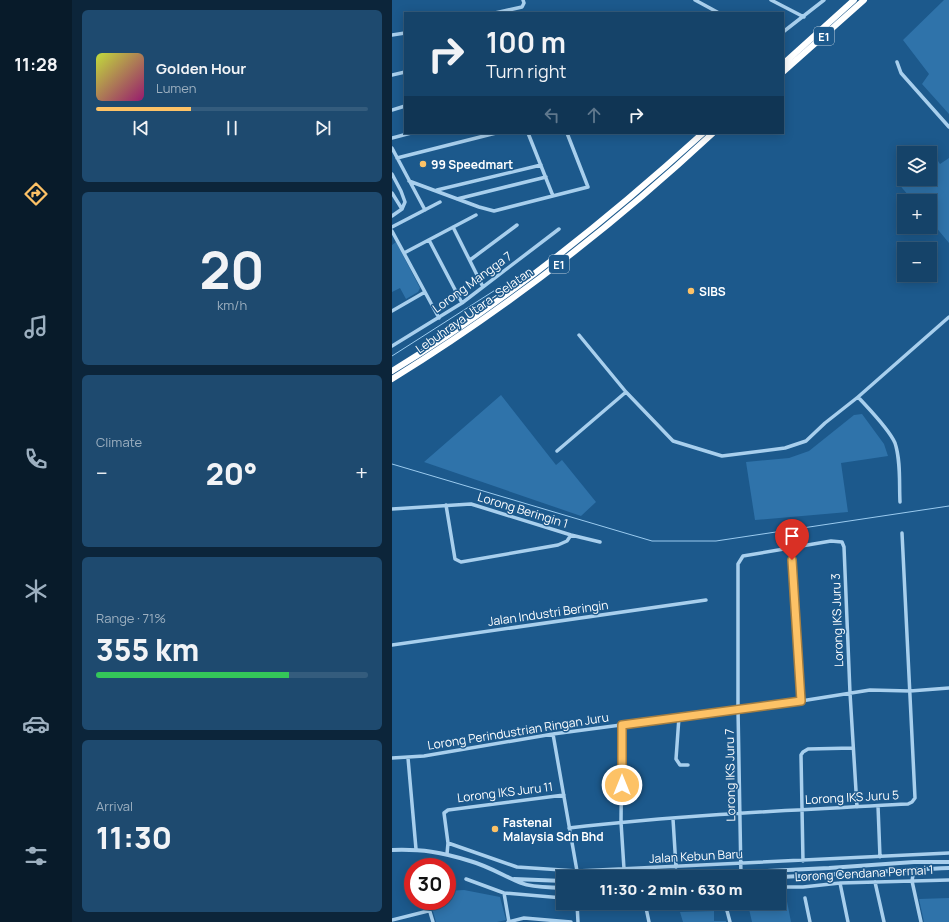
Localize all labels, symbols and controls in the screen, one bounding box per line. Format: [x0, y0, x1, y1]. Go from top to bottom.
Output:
text: 100 m [486, 23, 566, 61]
road number: E1 [814, 27, 834, 45]
icon: right [420, 28, 472, 80]
text: 11:28 [14, 52, 58, 76]
text: Golden Hour [156, 58, 246, 79]
text: Turn right [486, 59, 567, 83]
text: Lumen [156, 79, 196, 97]
icon: left [541, 104, 563, 126]
icon: ahead [583, 104, 605, 126]
icon: right [625, 104, 647, 126]
icon: previous [130, 117, 152, 139]
icon: pause [221, 117, 243, 139]
icon: next [312, 117, 334, 139]
map controls [897, 146, 937, 282]
button: layers [897, 146, 937, 186]
place label: 99 Speedmart [431, 156, 513, 173]
marker: 99 Speedmart [418, 159, 428, 169]
icon: directions [22, 180, 50, 208]
button: + [897, 194, 937, 234]
text: 20 [199, 234, 265, 305]
button: − [897, 242, 937, 282]
street label: Lorong Mangga 7 [429, 247, 515, 317]
road number: E1 [549, 255, 569, 273]
street label: Lebuhraya Utara–Selatan [412, 263, 536, 357]
place label: SIBS [699, 283, 726, 300]
marker: SIBS [686, 286, 696, 296]
text: km/h [217, 296, 247, 314]
icon: music [22, 313, 50, 341]
text: Climate [96, 433, 142, 451]
icon: phone [22, 445, 50, 473]
text: 20° [206, 453, 258, 494]
text: − [96, 458, 108, 488]
text: + [355, 458, 368, 488]
street label: Lorong Beringin 1 [476, 488, 570, 532]
pin [775, 519, 809, 560]
icon: arrive [781, 525, 803, 547]
street label: Lorong IKS Juru 3 [827, 573, 847, 667]
icon: climate [22, 577, 50, 605]
street label: Jalan Industri Beringin [487, 596, 609, 630]
text: Range · 71% [96, 609, 166, 627]
text: 355 km [96, 629, 199, 670]
street label: Lorong Perindustrian Ringan Juru [426, 708, 610, 754]
icon: car [22, 710, 50, 738]
street label: Lorong IKS Juru 7 [721, 728, 739, 822]
position arrow [601, 764, 643, 806]
street label: Lorong IKS Juru 11 [456, 778, 554, 806]
street label: Lorong IKS Juru 5 [805, 786, 899, 808]
text: Arrival [96, 797, 133, 815]
place label: Fastenal Malaysia Sdn Bhd [503, 814, 604, 845]
text: 11:30 [96, 817, 172, 858]
marker: Fastenal Malaysia Sdn Bhd [490, 824, 500, 834]
icon: filters [22, 842, 50, 870]
street label: Jalan Kebun Baru [649, 845, 743, 867]
speed limit sign: 30 [404, 858, 456, 910]
street label: Lorong Cendana Permai 1 [794, 861, 934, 885]
text: 11:30 · 2 min · 630 m [599, 879, 743, 900]

